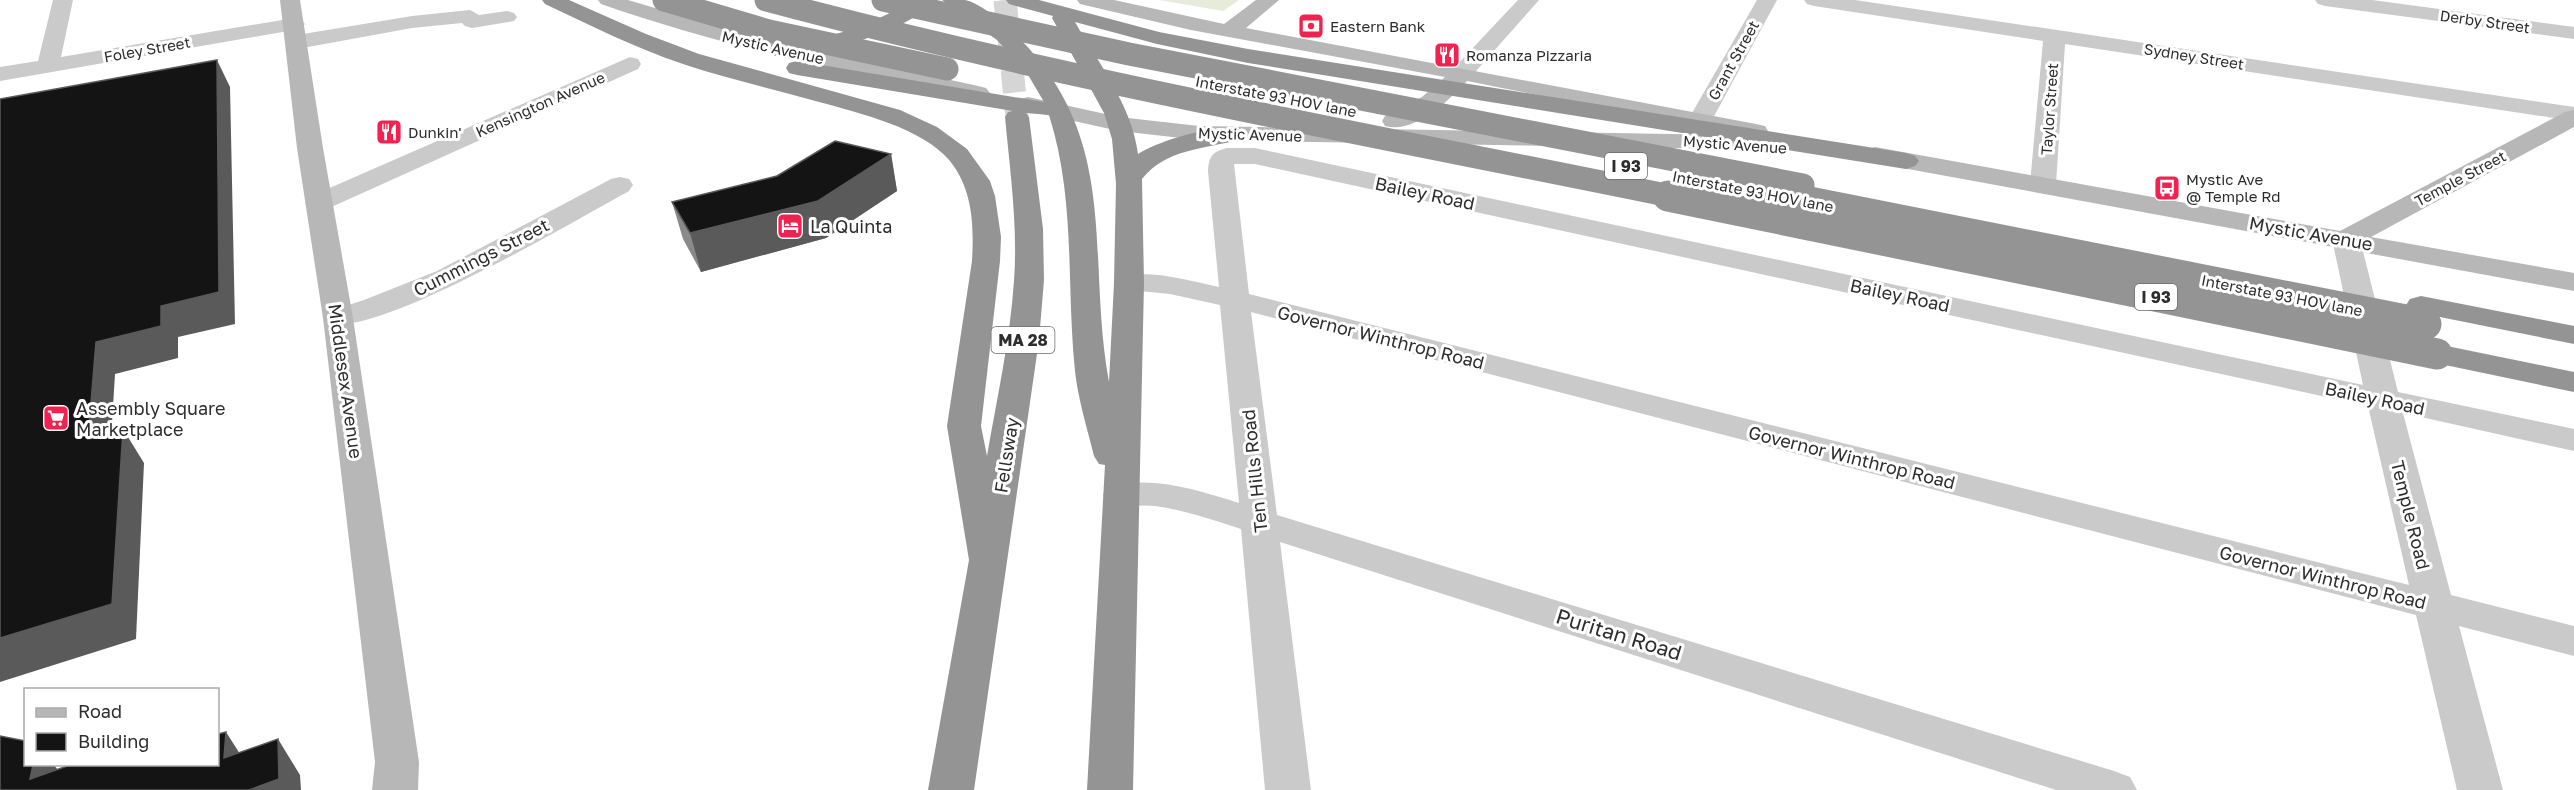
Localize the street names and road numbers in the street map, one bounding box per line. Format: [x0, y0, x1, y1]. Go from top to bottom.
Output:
street label: Derby Street [2439, 6, 2531, 36]
street label: Grant Street [1704, 17, 1762, 103]
street label: Mystic Avenue [720, 27, 826, 68]
street label: Foley Street [102, 33, 192, 65]
street label: Sydney Street [2143, 39, 2245, 73]
street label: Taylor Street [2037, 62, 2061, 156]
street label: Kensington Avenue [473, 67, 608, 141]
street label: Interstate 93 HOV lane [1194, 72, 1358, 121]
street label: Mystic Avenue [1198, 123, 1303, 145]
street label: Mystic Avenue [1682, 131, 1788, 157]
street label: Temple Street [2411, 146, 2509, 210]
road number: I 93 [1605, 153, 1647, 179]
street label: Interstate 93 HOV lane [1671, 167, 1835, 216]
street label: Bailey Road [1373, 172, 1477, 214]
street label: Mystic Avenue [2248, 211, 2374, 255]
street label: Cummings Street [410, 213, 552, 301]
street label: Interstate 93 HOV lane [2200, 271, 2364, 320]
street label: Bailey Road [1848, 274, 1952, 316]
road number: I 93 [2135, 284, 2177, 310]
street label: Governor Winthrop Road [1275, 301, 1487, 373]
street label: Middlesex Avenue [324, 302, 368, 460]
road number: MA 28 [992, 327, 1054, 353]
street label: Bailey Road [2323, 377, 2427, 419]
street label: Ten Hills Road [1237, 408, 1271, 534]
street label: Fellsway [989, 416, 1023, 494]
street label: Governor Winthrop Road [1746, 421, 1958, 493]
street label: Temple Road [2387, 458, 2435, 572]
street label: Governor Winthrop Road [2217, 541, 2429, 613]
street label: Puritan Road [1553, 603, 1685, 665]

